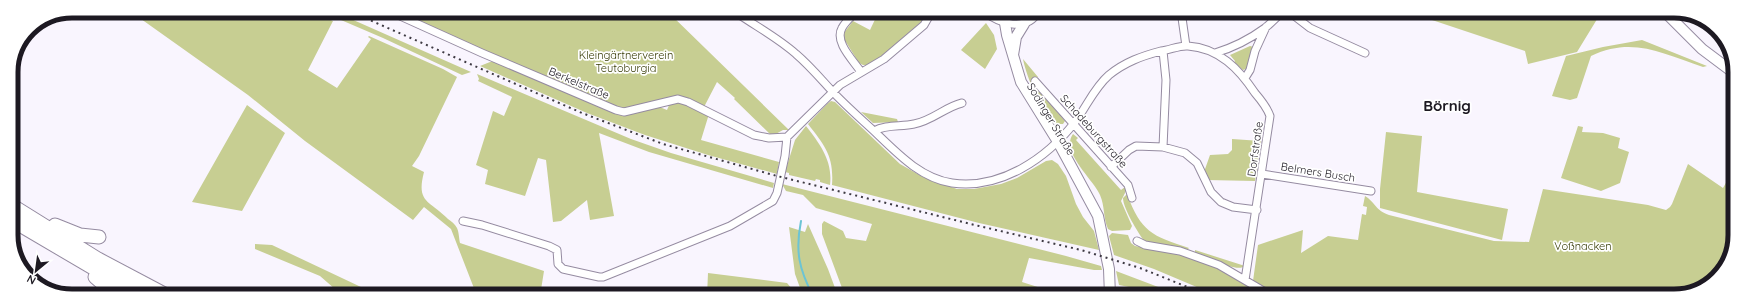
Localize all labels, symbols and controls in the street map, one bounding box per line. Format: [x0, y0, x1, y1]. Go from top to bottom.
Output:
park label: Kleingärtnerverein Teutoburgia [579, 48, 673, 75]
street label: Berkelstraße [547, 64, 611, 102]
street label: Sodinger Straße [1024, 80, 1078, 158]
street label: Schadeburgstraße [1057, 91, 1131, 171]
district label: Börnig [1423, 96, 1471, 115]
street label: Dorfstraße [1244, 121, 1266, 177]
street label: Belmers Busch [1280, 159, 1356, 185]
park label: Voßnacken [1554, 239, 1612, 253]
north arrow [16, 251, 56, 291]
text: N [24, 272, 38, 288]

